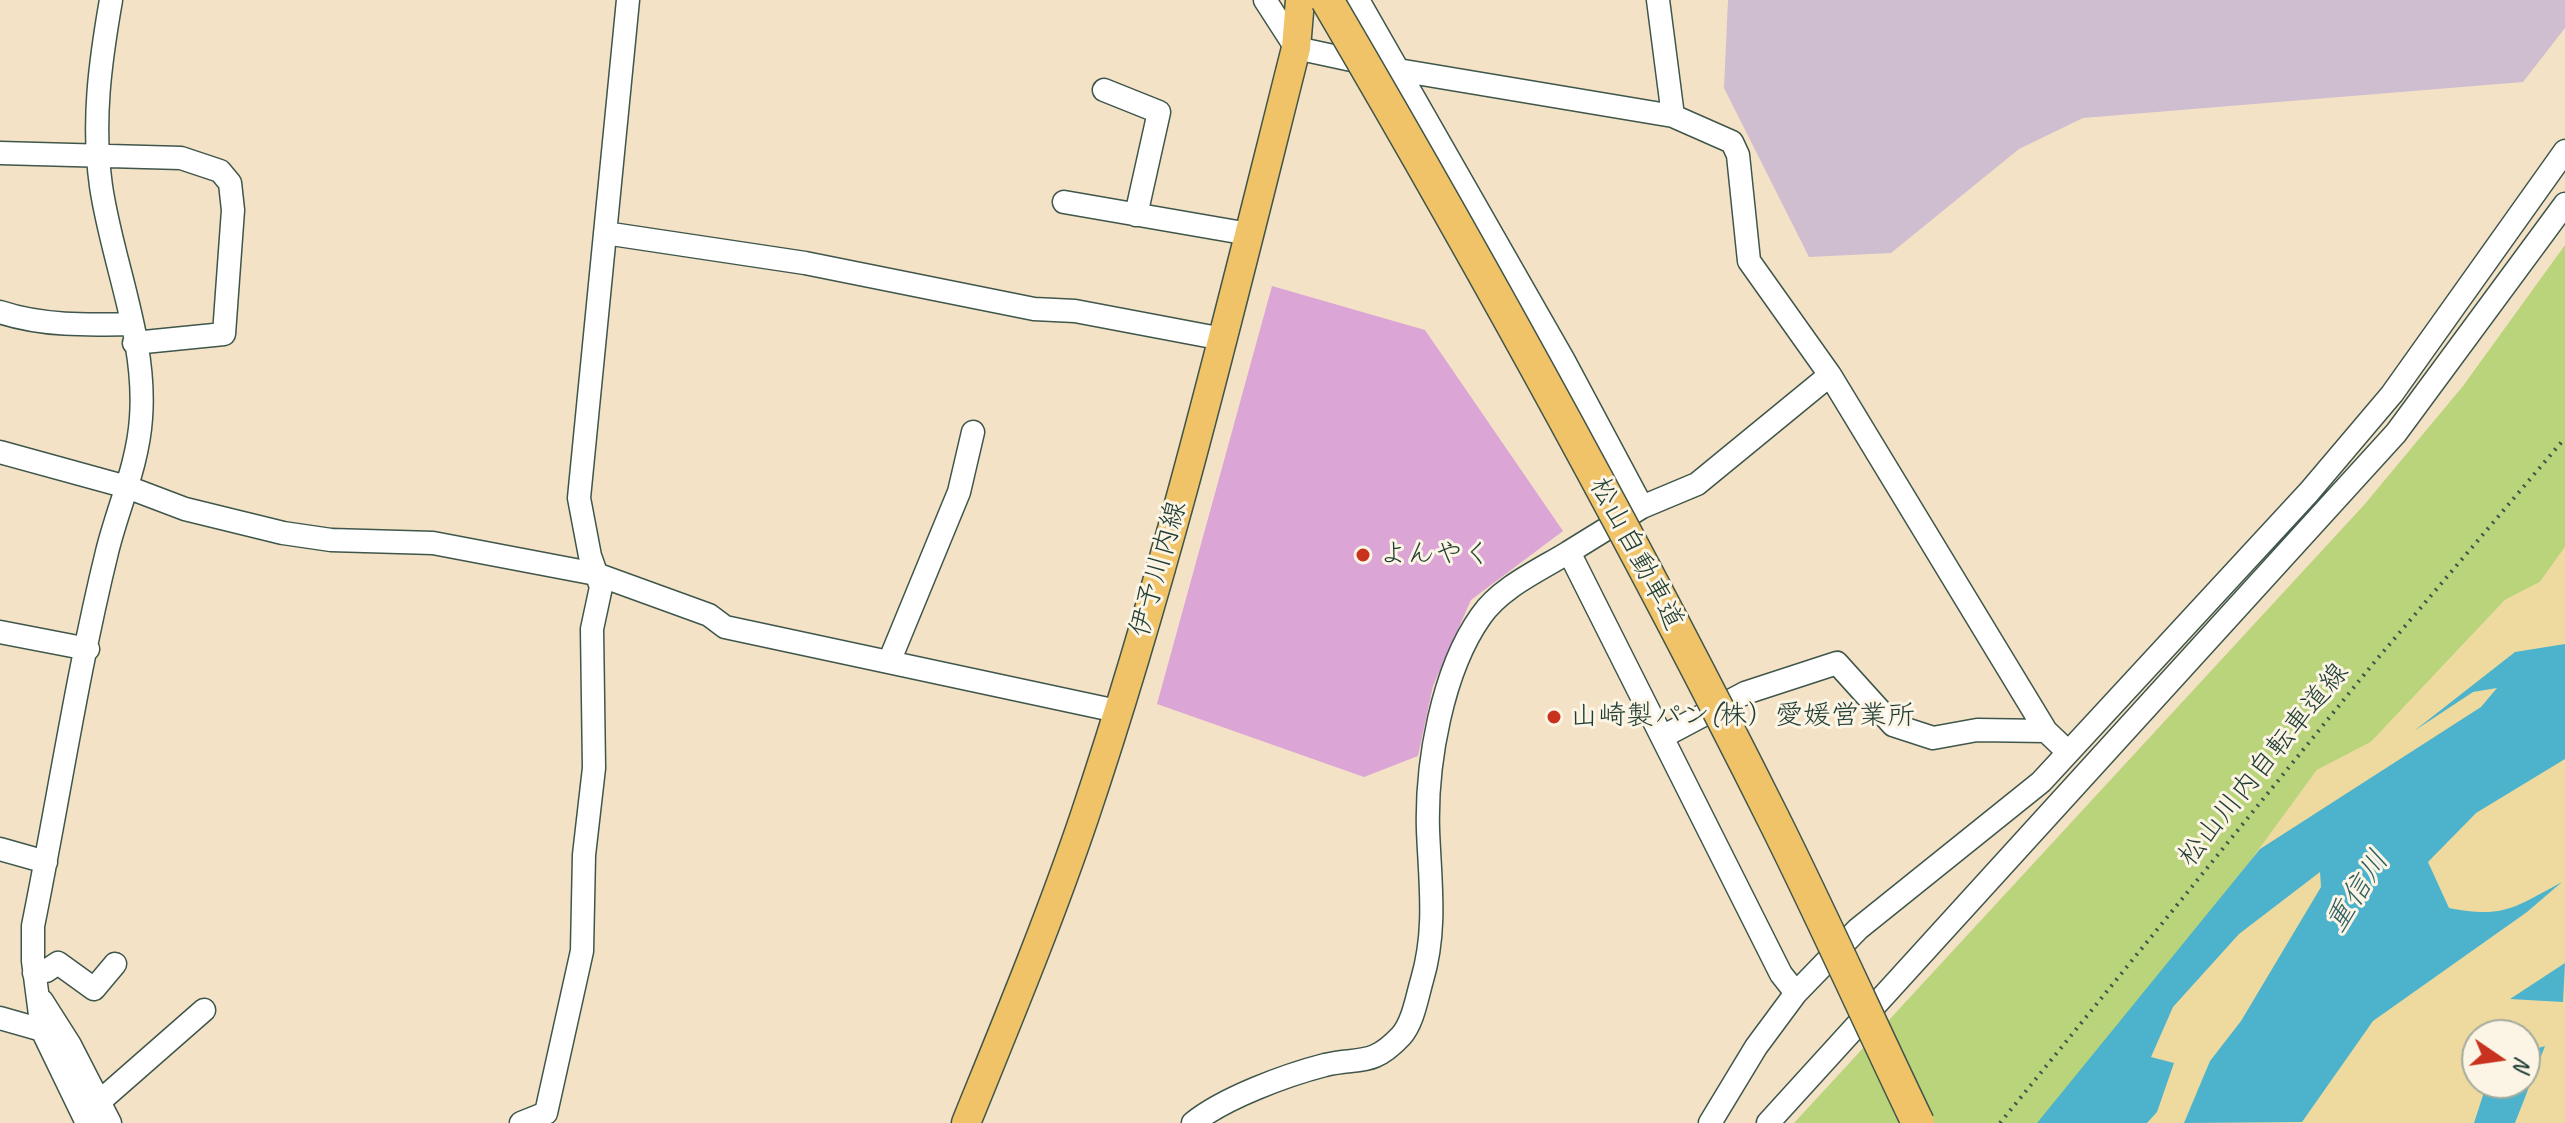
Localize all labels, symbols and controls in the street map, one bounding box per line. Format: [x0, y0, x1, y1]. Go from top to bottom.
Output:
street label: 松山自動車道 [1582, 472, 1690, 636]
street label: 伊予川内線 [1124, 497, 1194, 641]
place label: よんやく [1379, 538, 1491, 572]
marker: よんやく [1354, 546, 1372, 564]
street label: 松山川内自転車道線 [2172, 657, 2356, 873]
place label: 山崎製パン(株）愛媛営業所 [1570, 700, 1915, 734]
marker: 山崎製パン(株）愛媛営業所 [1545, 708, 1563, 726]
water label: 重信川 [2318, 844, 2398, 940]
north arrow [2461, 1019, 2541, 1099]
text: N [2507, 1054, 2538, 1074]

